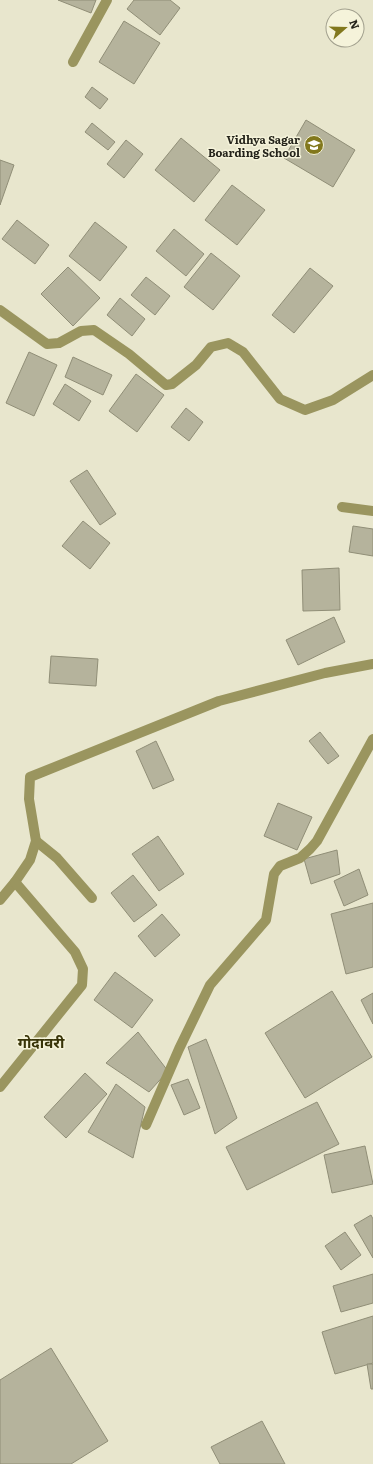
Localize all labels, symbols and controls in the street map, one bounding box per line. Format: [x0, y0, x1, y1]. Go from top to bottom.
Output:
north arrow [325, 8, 365, 48]
text: N [346, 17, 364, 31]
place label: Vidhya Sagar Boarding School [208, 131, 300, 160]
school or university icon: Vidhya Sagar Boarding School [303, 134, 325, 156]
district label: गोदावरी [18, 1030, 65, 1053]

